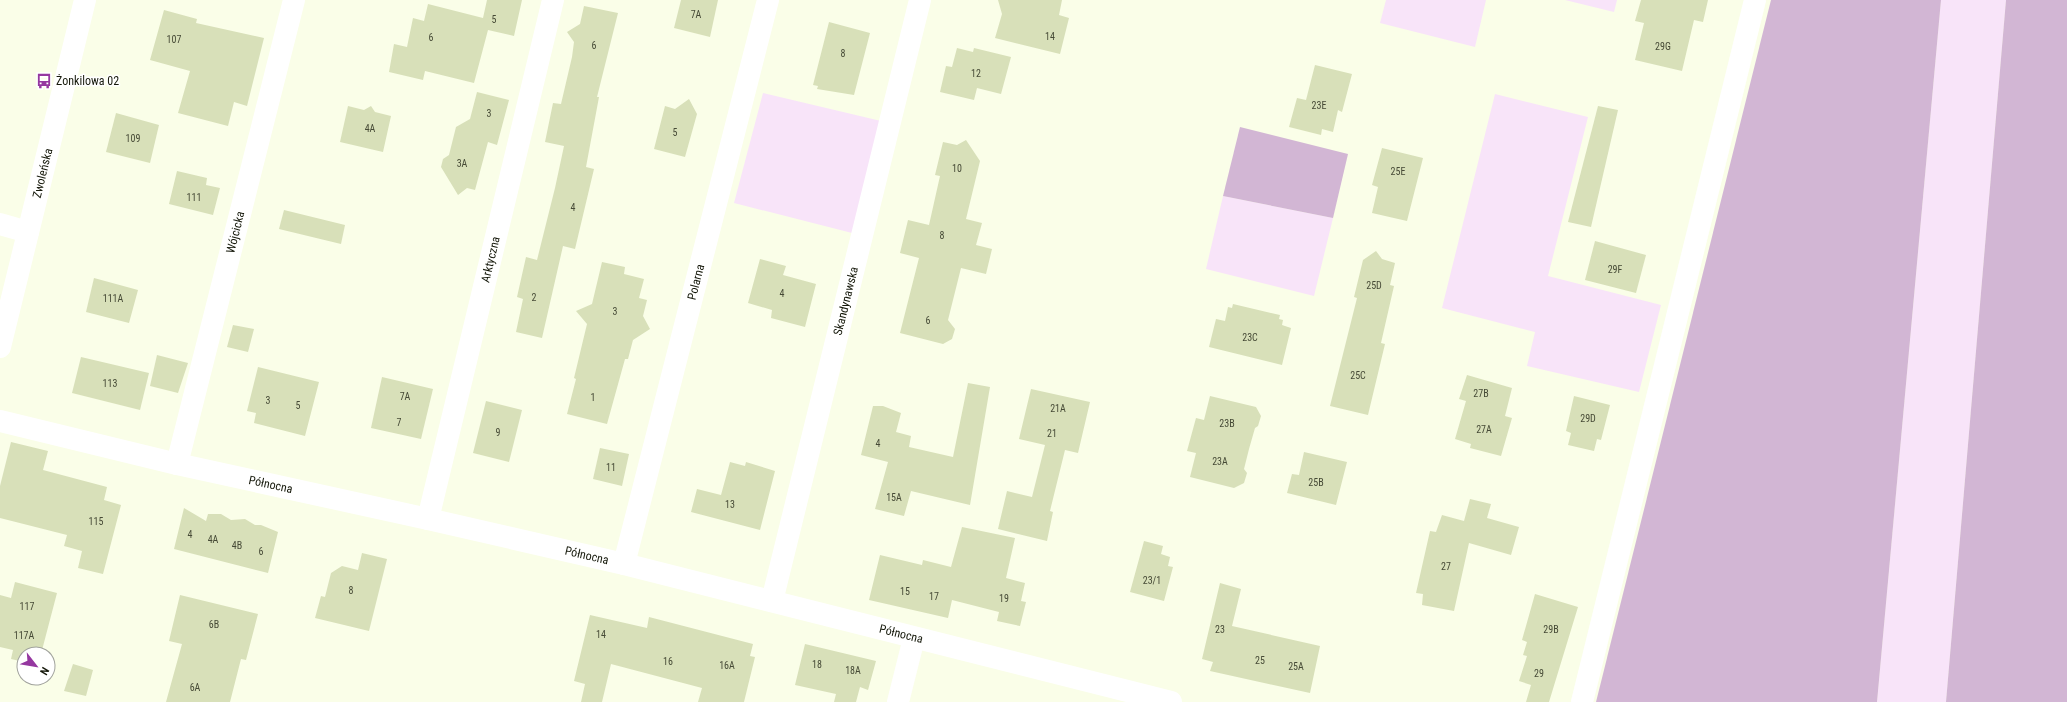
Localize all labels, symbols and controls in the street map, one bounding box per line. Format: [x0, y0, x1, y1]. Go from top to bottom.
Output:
house number: 7A [691, 9, 702, 20]
house number: 5 [492, 14, 497, 25]
house number: 14 [1045, 31, 1055, 42]
house number: 6 [429, 32, 434, 43]
house number: 107 [167, 34, 181, 45]
house number: 6 [592, 40, 597, 51]
house number: 29G [1655, 41, 1671, 52]
house number: 8 [841, 48, 846, 59]
house number: 12 [971, 68, 981, 79]
bus stop icon: Żonkilowa 02 [35, 72, 53, 90]
place label: Żonkilowa 02 [56, 73, 119, 88]
house number: 23E [1312, 100, 1326, 111]
house number: 3 [487, 108, 492, 119]
house number: 4A [365, 123, 376, 134]
house number: 5 [673, 127, 678, 138]
house number: 109 [126, 133, 140, 144]
street label: Zwoleńska [30, 147, 55, 199]
house number: 3A [457, 158, 468, 169]
house number: 10 [952, 163, 962, 174]
house number: 25E [1391, 166, 1405, 177]
house number: 111 [187, 192, 201, 203]
house number: 4 [571, 202, 576, 213]
street label: Wójcicka [223, 210, 248, 255]
house number: 8 [940, 230, 945, 241]
street label: Arktyczna [478, 235, 503, 284]
street label: Polarna [685, 262, 707, 301]
house number: 29F [1608, 264, 1623, 275]
street label: Skandynawska [831, 265, 861, 337]
house number: 25D [1366, 280, 1382, 291]
house number: 4 [780, 288, 785, 299]
house number: 2 [532, 292, 537, 303]
house number: 111A [103, 293, 124, 304]
house number: 3 [613, 306, 618, 317]
house number: 6 [926, 315, 931, 326]
house number: 23C [1242, 332, 1258, 343]
house number: 25C [1350, 370, 1366, 381]
house number: 113 [103, 378, 117, 389]
house number: 27B [1473, 388, 1489, 399]
house number: 7A [400, 391, 411, 402]
house number: 1 [591, 392, 595, 403]
house number: 3 [266, 395, 271, 406]
house number: 5 [296, 400, 301, 411]
house number: 21A [1050, 403, 1066, 414]
house number: 29D [1580, 413, 1596, 424]
house number: 7 [397, 417, 402, 428]
house number: 23B [1219, 418, 1235, 429]
house number: 27A [1476, 424, 1492, 435]
house number: 9 [496, 427, 501, 438]
house number: 21 [1047, 428, 1057, 439]
house number: 4 [876, 438, 881, 449]
house number: 23A [1212, 456, 1228, 467]
house number: 11 [606, 462, 616, 473]
street label: Północna [247, 473, 294, 496]
house number: 25B [1308, 477, 1324, 488]
house number: 15A [886, 492, 902, 503]
house number: 13 [725, 499, 735, 510]
house number: 115 [89, 516, 103, 527]
house number: 4 [188, 529, 193, 540]
house number: 4A [208, 534, 219, 545]
house number: 4B [232, 540, 242, 551]
street label: Północna [563, 544, 610, 567]
house number: 6 [259, 546, 264, 557]
house number: 27 [1441, 561, 1451, 572]
house number: 23/1 [1143, 575, 1161, 586]
house number: 8 [349, 585, 354, 596]
house number: 15 [900, 586, 910, 597]
house number: 17 [929, 591, 939, 602]
house number: 19 [999, 593, 1009, 604]
house number: 117 [20, 601, 34, 612]
house number: 6B [209, 619, 219, 630]
street label: Północna [878, 622, 925, 646]
house number: 23 [1215, 624, 1225, 635]
house number: 29B [1543, 624, 1559, 635]
house number: 14 [596, 629, 606, 640]
house number: 117A [14, 630, 35, 641]
north arrow [16, 646, 56, 686]
house number: 25 [1255, 655, 1265, 666]
house number: 16 [663, 656, 673, 667]
house number: 18 [812, 659, 822, 670]
house number: 16A [719, 660, 735, 671]
house number: 25A [1288, 661, 1304, 672]
text: N [37, 665, 51, 677]
house number: 18A [845, 665, 861, 676]
house number: 29 [1534, 668, 1544, 679]
house number: 6A [190, 682, 201, 693]

